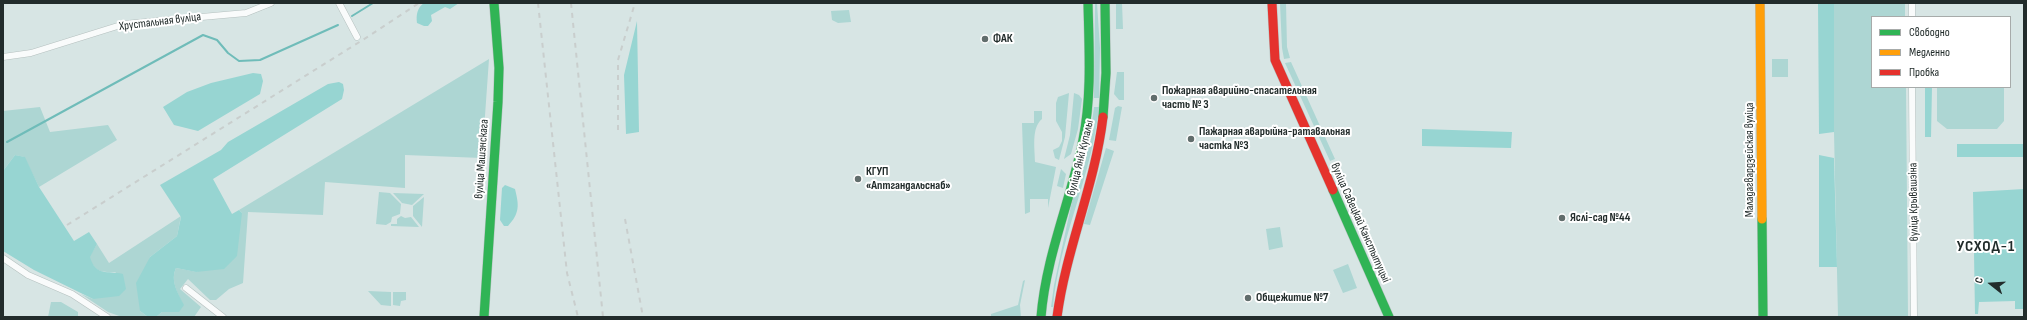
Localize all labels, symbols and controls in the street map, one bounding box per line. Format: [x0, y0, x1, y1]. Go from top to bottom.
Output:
street label: Хрустальная вуліца [118, 10, 202, 34]
legend [1871, 16, 2011, 88]
text: Свободно [1909, 25, 1950, 40]
place label: ФАК [993, 32, 1012, 46]
marker: ФАК [980, 34, 990, 44]
text: Медленно [1909, 45, 1950, 60]
text: Пробка [1909, 65, 1939, 80]
place label: Пожарная аварийно-спасательная часть № 3 [1162, 84, 1317, 112]
marker: Пожарная аварийно-спасательная часть № 3 [1149, 93, 1159, 103]
street label: Маладагвардзейская вуліца [1743, 103, 1757, 217]
street label: вуліца Машэнскага [472, 119, 492, 199]
street label: вуліца Янкі Купалы [1065, 119, 1097, 197]
place label: Пажарная аварыйна-ратавальная частка №3 [1199, 125, 1350, 153]
marker: Пажарная аварыйна-ратавальная частка №3 [1186, 134, 1196, 144]
street label: вуліца Савецкай Канстытуцыі [1327, 161, 1393, 285]
street label: вуліца Крывашэіна [1906, 163, 1922, 241]
place label: КГУП «Аптгандальснаб» [866, 165, 951, 193]
marker: КГУП «Аптгандальснаб» [853, 174, 863, 184]
place label: Яслі-сад №44 [1570, 211, 1630, 225]
marker: Яслі-сад №44 [1557, 213, 1567, 223]
district label: УСХОД-1 [1957, 237, 2015, 257]
north arrow [1971, 264, 2011, 304]
text: С [1972, 276, 1986, 285]
place label: Общежитие №7 [1256, 291, 1328, 305]
marker: Общежитие №7 [1243, 293, 1253, 303]

